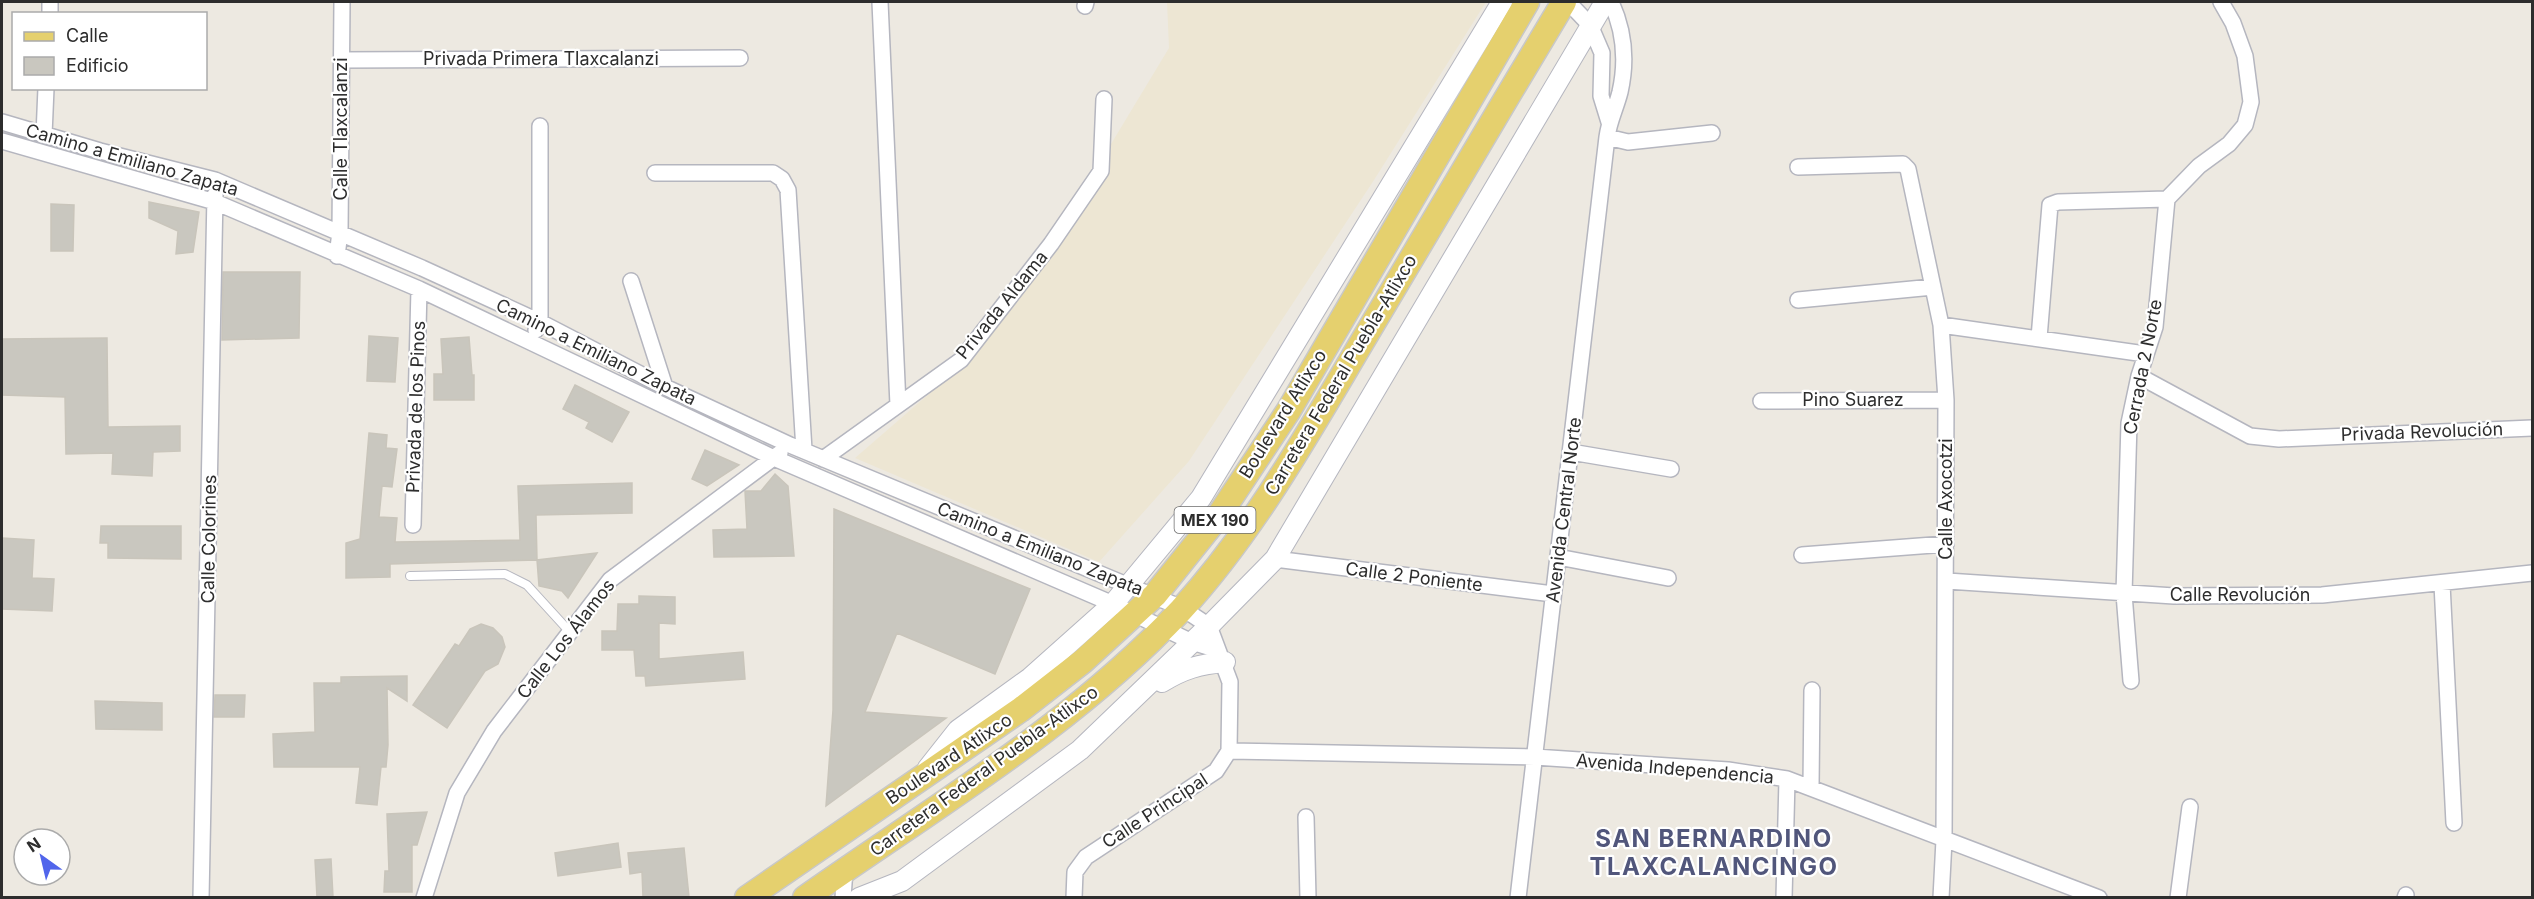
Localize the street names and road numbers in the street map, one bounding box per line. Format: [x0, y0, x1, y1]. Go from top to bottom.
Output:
street label: Privada Primera Tlaxcalanzi [423, 48, 659, 69]
street label: Calle Tlaxcalanzi [330, 57, 351, 201]
street label: Camino a Emiliano Zapata [23, 119, 241, 200]
street label: Privada Aldama [952, 246, 1052, 363]
street label: Carretera Federal Puebla-Atlixco [1260, 251, 1421, 499]
street label: Camino a Emiliano Zapata [493, 294, 700, 409]
street label: Cerrada 2 Norte [2119, 297, 2166, 436]
street label: Privada de los Pinos [402, 321, 429, 493]
street label: Boulevard Atlixco [1235, 346, 1331, 482]
street label: Pino Suarez [1802, 389, 1904, 410]
street label: Avenida Central Norte [1542, 416, 1585, 604]
street label: Privada Revolución [2340, 418, 2503, 445]
street label: Calle Axocotzi [1935, 438, 1956, 560]
street label: Calle Colorines [197, 474, 220, 604]
street label: Camino a Emiliano Zapata [934, 498, 1146, 600]
road number: MEX 190 [1174, 507, 1256, 533]
street label: Calle 2 Poniente [1344, 558, 1484, 595]
street label: Calle Los Álamos [512, 574, 619, 703]
street label: Calle Revolución [2170, 584, 2310, 605]
street label: Carretera Federal Puebla-Atlixco [866, 681, 1102, 860]
street label: Boulevard Atlixco [882, 709, 1016, 809]
street label: Avenida Independencia [1575, 749, 1775, 788]
street label: Calle Principal [1098, 769, 1211, 852]

